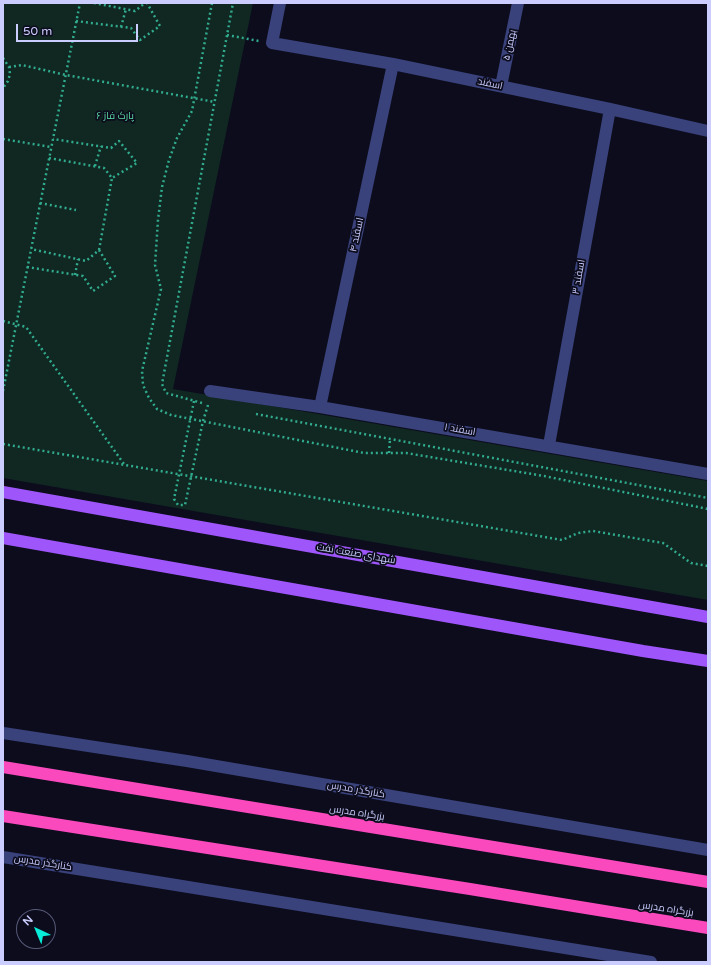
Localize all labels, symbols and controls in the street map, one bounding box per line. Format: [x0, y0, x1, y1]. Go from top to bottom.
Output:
scale bar [18, 16, 140, 42]
text: 50 m [23, 24, 52, 38]
street label: بهمن ۵ [501, 29, 519, 61]
street label: اسفند [476, 75, 504, 93]
park label: پارک فاز ۶ [96, 110, 134, 122]
street label: اسفند ۴ [348, 217, 366, 253]
street label: اسفند ۳ [570, 259, 588, 295]
street label: اسفند ۱ [444, 421, 476, 439]
street label: شهدای صنعت نفت [316, 541, 396, 567]
street label: کنارگذر مدرس [326, 779, 386, 801]
street label: بزرگراه مدرس [329, 803, 385, 823]
street label: کنارگذر مدرس [13, 852, 73, 874]
street label: بزرگراه مدرس [638, 899, 694, 919]
north arrow [16, 909, 56, 949]
text: N [20, 913, 36, 928]

